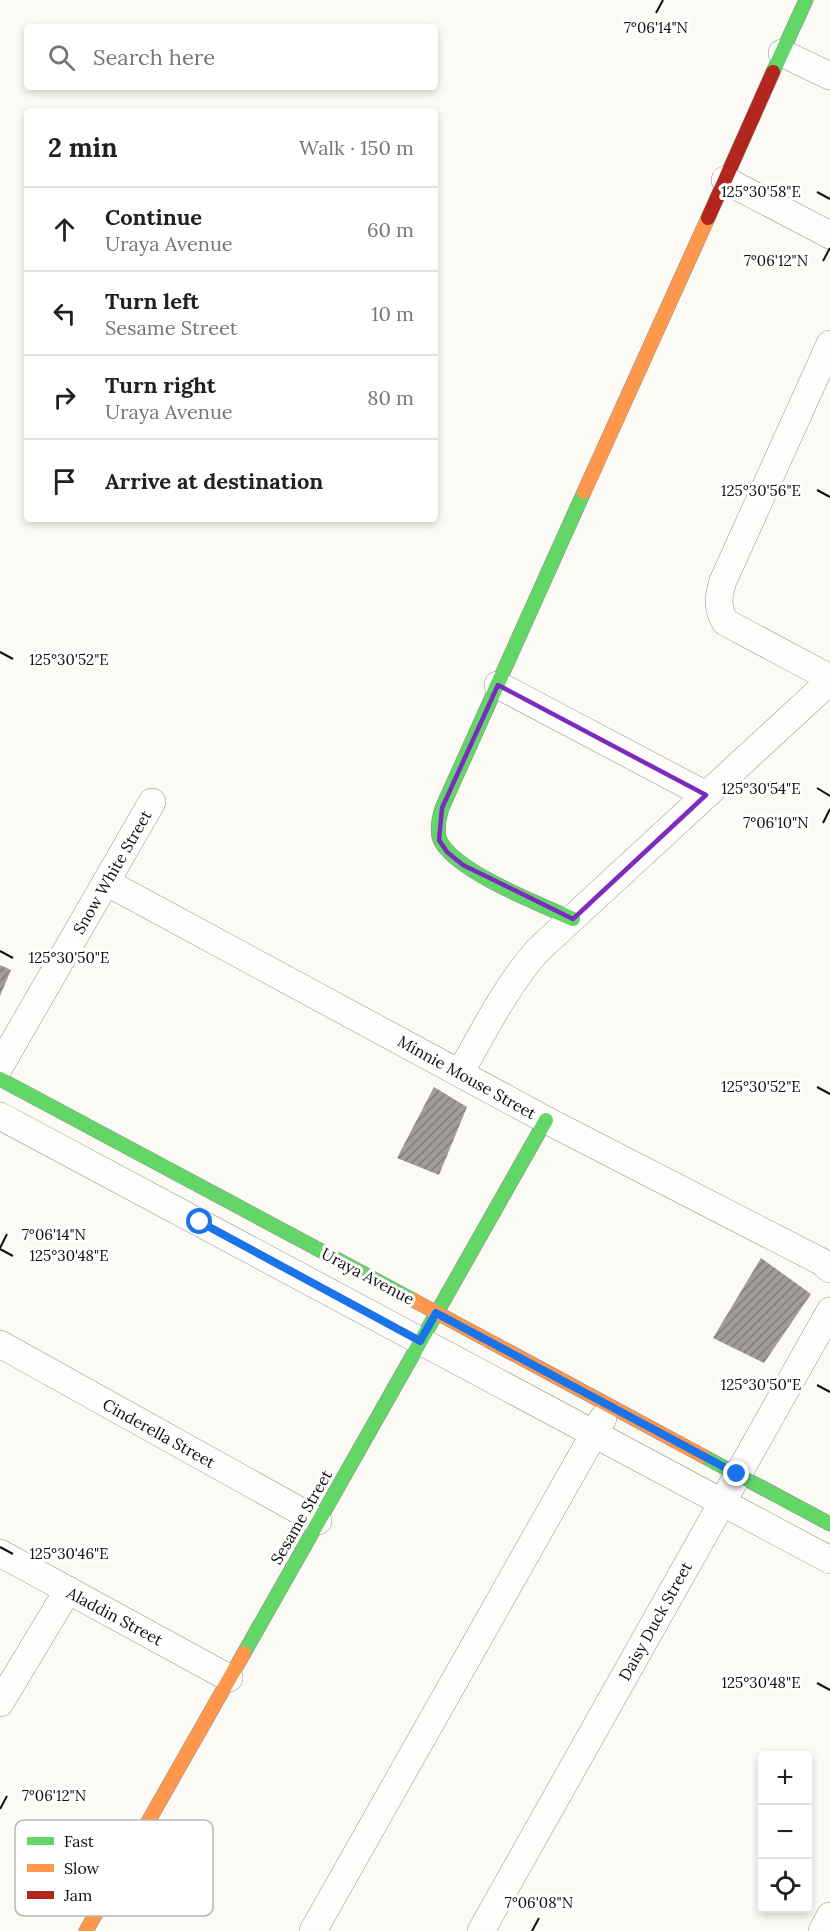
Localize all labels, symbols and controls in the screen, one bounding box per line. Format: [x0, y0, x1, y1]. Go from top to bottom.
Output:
text: 7°06'14"N [624, 18, 688, 37]
search box [24, 24, 438, 90]
icon: search [45, 41, 78, 74]
text: Search here [93, 43, 215, 71]
text: 2 min [48, 131, 118, 164]
text: Walk · 150 m [299, 135, 414, 160]
text: 125°30'58"E [721, 182, 801, 201]
text: Continue [105, 203, 202, 231]
icon: ahead [48, 213, 81, 246]
text: 60 m [367, 217, 414, 242]
text: Uraya Avenue [105, 231, 233, 256]
text: 7°06'12"N [744, 251, 808, 270]
text: Turn left [105, 287, 199, 315]
icon: left [48, 297, 81, 330]
text: 10 m [371, 301, 414, 326]
text: Sesame Street [105, 315, 237, 340]
text: Turn right [105, 371, 216, 399]
icon: right [48, 381, 81, 414]
text: 80 m [367, 385, 414, 410]
text: Uraya Avenue [105, 399, 233, 424]
icon: arrive [48, 465, 81, 498]
text: Arrive at destination [105, 467, 323, 495]
text: 125°30'56"E [721, 481, 801, 500]
text: 125°30'52"E [29, 650, 109, 669]
text: 125°30'54"E [721, 779, 801, 798]
street label: Snow White Street [68, 806, 156, 938]
text: 7°06'10"N [743, 813, 809, 832]
text: 125°30'50"E [29, 948, 109, 967]
street label: Minnie Mouse Street [394, 1031, 540, 1124]
text: 125°30'52"E [721, 1077, 801, 1096]
route start [186, 1208, 212, 1234]
text: 7°06'14"N [22, 1225, 86, 1244]
street label: Uraya Avenue [318, 1243, 418, 1309]
text: 125°30'48"E [30, 1246, 108, 1265]
text: 125°30'50"E [721, 1375, 801, 1394]
street label: Cinderella Street [99, 1394, 219, 1473]
route end [723, 1460, 749, 1486]
street label: Sesame Street [266, 1465, 337, 1568]
text: 125°30'46"E [29, 1544, 109, 1563]
street label: Daisy Duck Street [614, 1557, 696, 1684]
street label: Aladdin Street [63, 1582, 167, 1650]
text: 125°30'48"E [722, 1673, 800, 1692]
map controls [758, 1751, 812, 1913]
button: + [758, 1751, 812, 1805]
text: 7°06'12"N [22, 1786, 86, 1805]
button: − [758, 1805, 812, 1859]
legend [15, 1820, 213, 1916]
text: Fast [64, 1831, 95, 1851]
text: Slow [64, 1858, 100, 1878]
button: locate [758, 1859, 812, 1913]
text: Jam [63, 1885, 92, 1905]
text: 7°06'08"N [505, 1893, 573, 1912]

